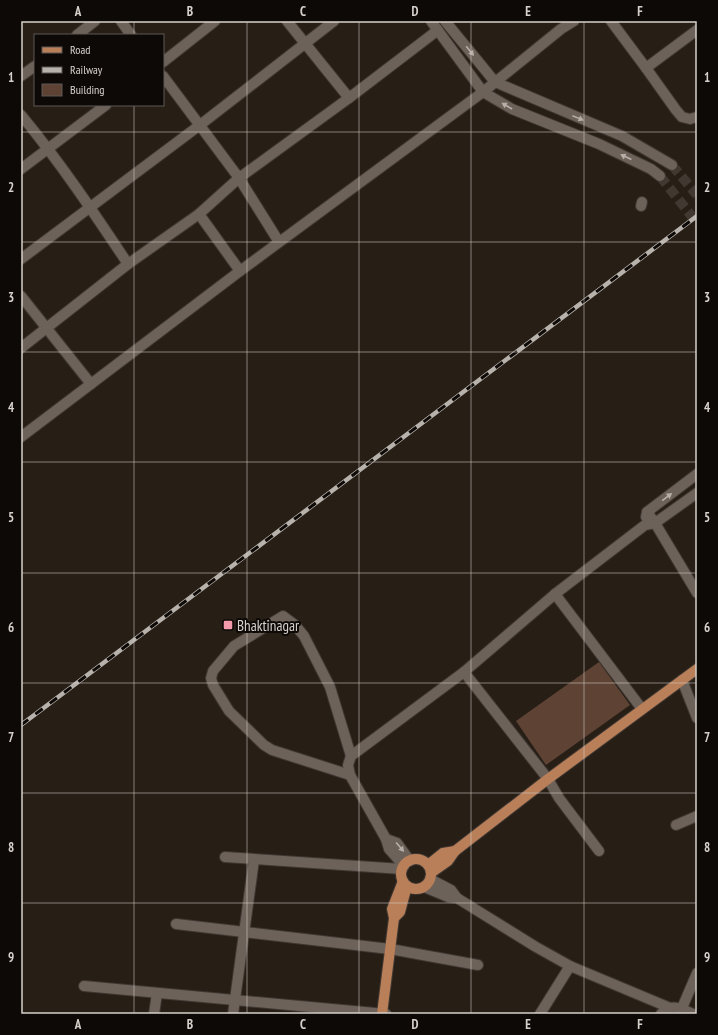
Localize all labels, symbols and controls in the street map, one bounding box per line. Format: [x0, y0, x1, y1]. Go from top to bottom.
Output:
text: A [74, 3, 82, 20]
text: B [187, 3, 193, 20]
text: C [300, 3, 306, 20]
text: D [412, 3, 419, 20]
text: E [525, 3, 531, 20]
text: F [637, 3, 643, 20]
legend [34, 34, 164, 106]
text: Road [70, 42, 90, 57]
one-way arrow [465, 46, 474, 57]
text: Railway [70, 62, 103, 77]
text: 1 [8, 69, 14, 86]
text: 1 [704, 69, 710, 86]
text: Building [70, 82, 105, 97]
one-way arrow [501, 102, 513, 109]
one-way arrow [572, 115, 584, 121]
one-way arrow [620, 154, 632, 160]
text: 2 [8, 179, 14, 196]
text: 2 [704, 179, 710, 196]
text: 3 [8, 289, 14, 306]
text: 3 [704, 289, 710, 306]
text: 4 [8, 399, 15, 416]
text: 4 [704, 399, 711, 416]
one-way arrow [662, 493, 672, 501]
text: 5 [8, 509, 14, 526]
text: 5 [704, 509, 710, 526]
place label: Bhaktinagar [237, 616, 300, 635]
text: 6 [8, 619, 14, 636]
marker: Bhaktinagar [222, 619, 234, 631]
text: 6 [704, 619, 710, 636]
text: 7 [8, 729, 14, 746]
text: 7 [704, 729, 710, 746]
text: 8 [8, 839, 14, 856]
text: 8 [704, 839, 710, 856]
one-way arrow [395, 842, 404, 853]
text: 9 [8, 949, 14, 966]
text: 9 [704, 949, 710, 966]
text: A [74, 1016, 82, 1033]
text: B [187, 1016, 193, 1033]
text: C [300, 1016, 306, 1033]
text: D [412, 1016, 419, 1033]
text: E [525, 1016, 531, 1033]
text: F [637, 1016, 643, 1033]

